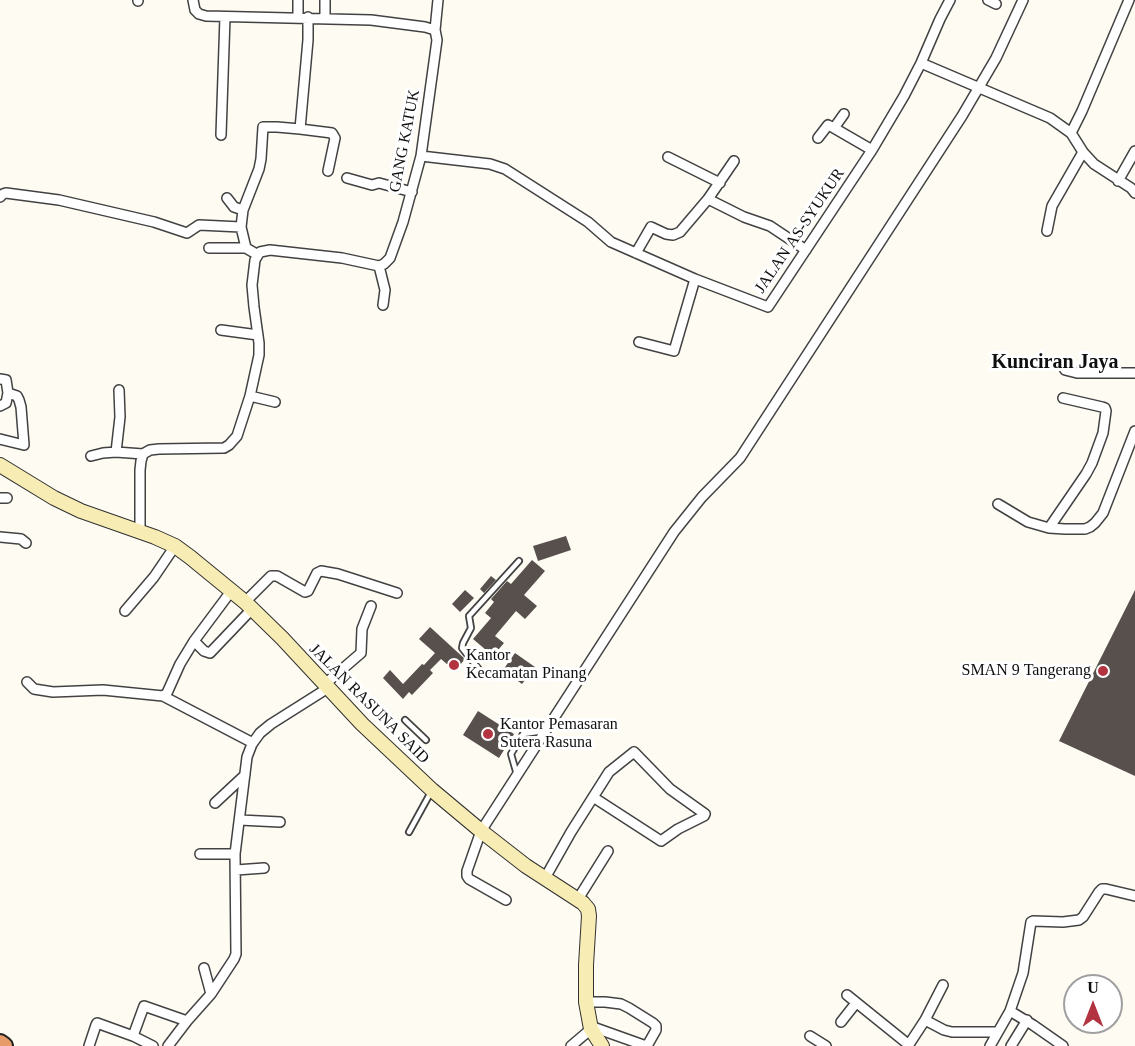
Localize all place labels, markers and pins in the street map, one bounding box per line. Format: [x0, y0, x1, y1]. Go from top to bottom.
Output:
place label: Kantor Kecamatan Pinang [466, 646, 586, 684]
marker: Kantor Kecamatan Pinang [447, 658, 461, 672]
place label: SMAN 9 Tangerang [961, 661, 1091, 681]
marker: SMAN 9 Tangerang [1096, 664, 1110, 678]
place label: Kantor Pemasaran Sutera Rasuna [500, 715, 618, 753]
marker: Kantor Pemasaran Sutera Rasuna [481, 727, 495, 741]

